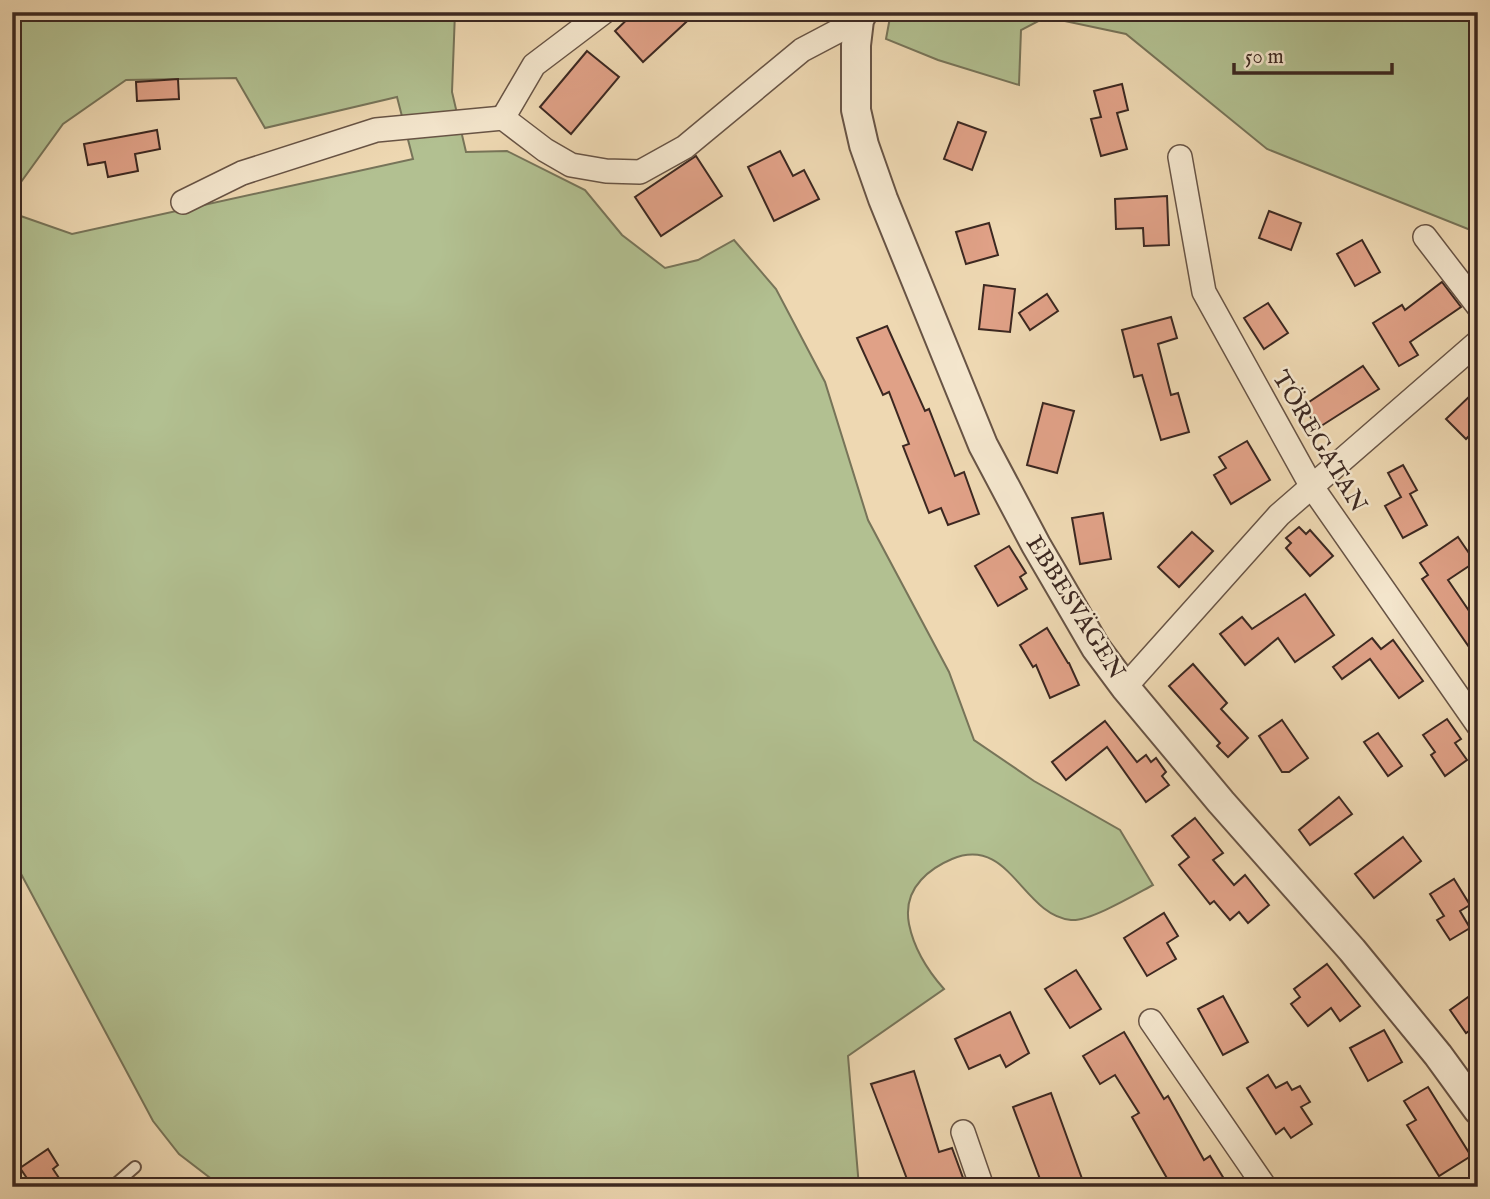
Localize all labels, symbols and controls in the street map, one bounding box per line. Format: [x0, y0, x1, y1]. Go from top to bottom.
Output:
scale bar [1234, 32, 1392, 76]
text: 50 m [1245, 44, 1284, 71]
street label: TÖREGATAN [1264, 365, 1373, 519]
street label: EBBESVÄGEN [1018, 530, 1131, 686]

